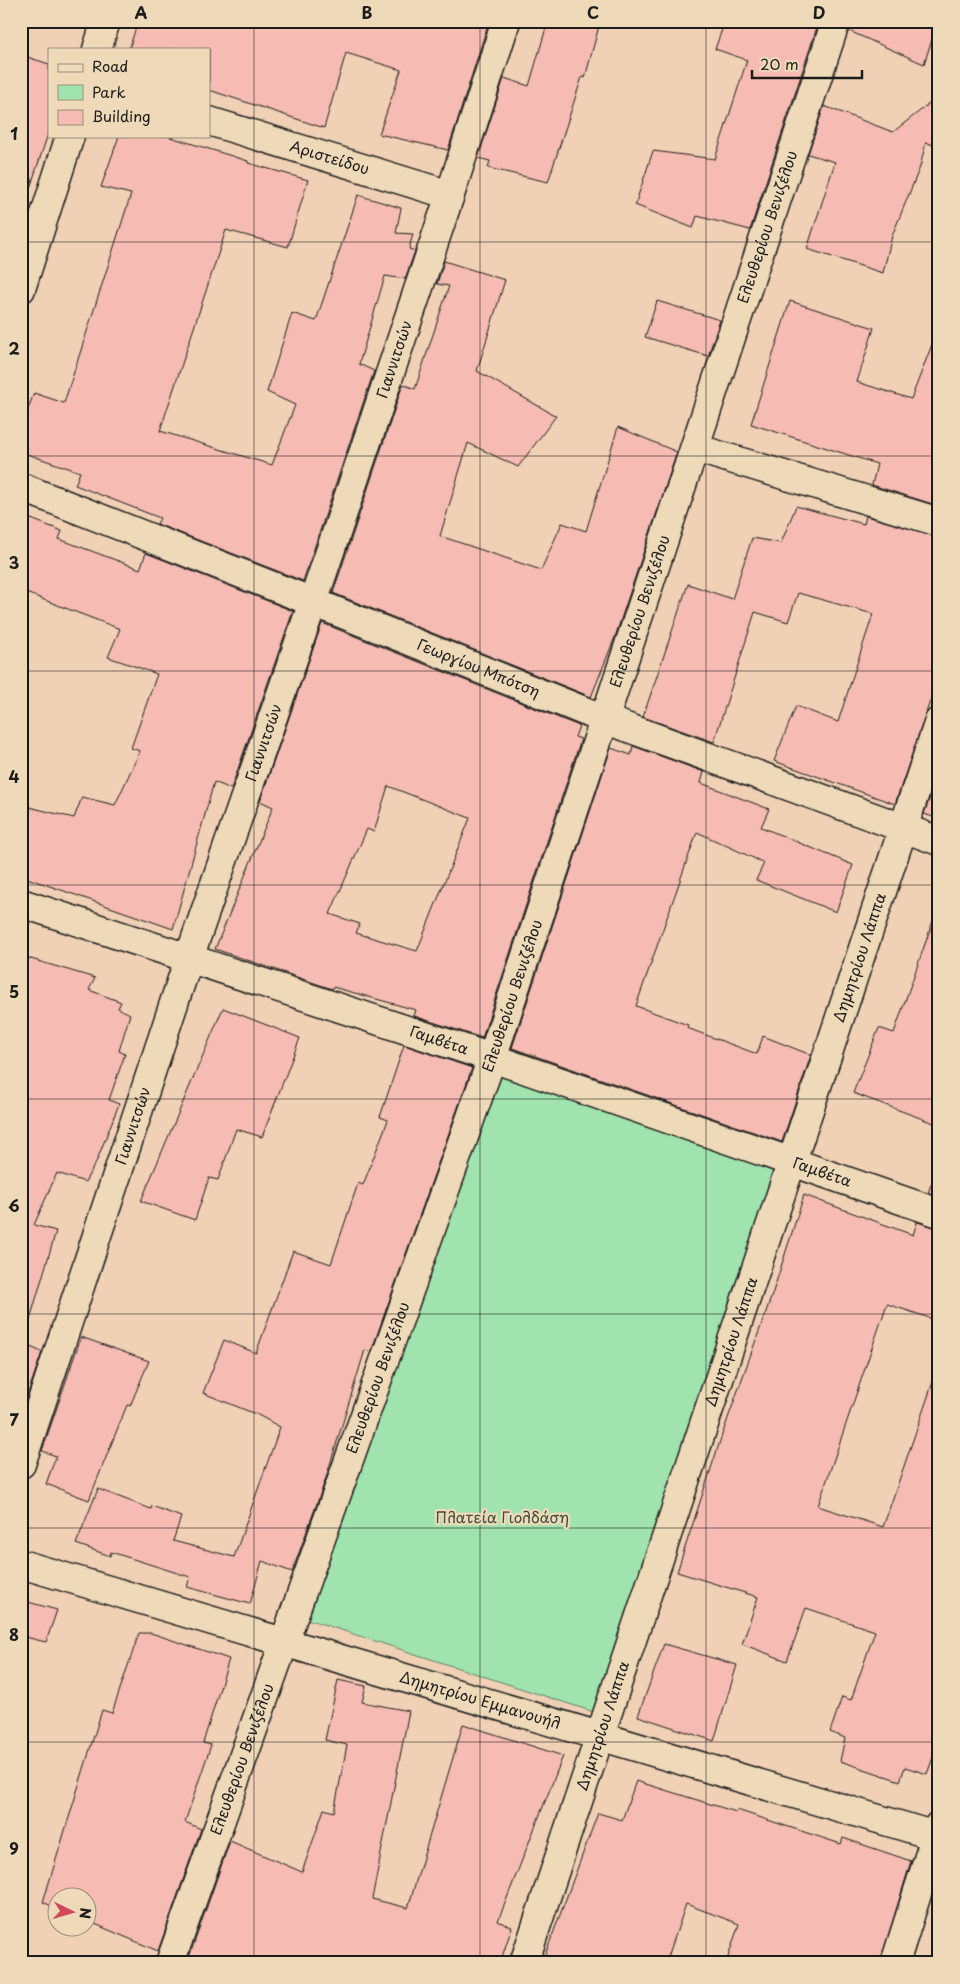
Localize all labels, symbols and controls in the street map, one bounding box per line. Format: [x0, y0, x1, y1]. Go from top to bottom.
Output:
text: A [135, 0, 148, 24]
text: B [362, 0, 373, 24]
text: C [587, 0, 599, 24]
text: D [813, 0, 825, 24]
legend [48, 48, 210, 138]
scale bar [752, 48, 862, 80]
text: 20 m [760, 52, 799, 75]
text: Road [92, 54, 128, 77]
text: Park [92, 80, 126, 103]
text: Building [92, 104, 151, 127]
text: 1 [10, 121, 18, 145]
street label: Αριστείδου [287, 133, 373, 180]
street label: Ελευθερίου Βενιζέλου [730, 147, 802, 306]
street label: Γιαννιτσών [369, 317, 417, 401]
text: 2 [8, 336, 20, 360]
street label: Ελευθερίου Βενιζέλου [603, 532, 675, 690]
text: 3 [9, 550, 19, 574]
street label: Γεωργίου Μπότση [414, 632, 544, 702]
street label: Γιαννιτσών [238, 700, 287, 784]
text: 4 [9, 764, 20, 788]
street label: Δημητρίου Λάππα [826, 889, 891, 1025]
street label: Ελευθερίου Βενιζέλου [475, 916, 547, 1075]
text: 5 [9, 979, 19, 1003]
street label: Γαμβέτα [407, 1019, 472, 1060]
street label: Γιαννιτσών [108, 1084, 155, 1168]
street label: Γαμβέτα [790, 1150, 855, 1192]
text: 6 [8, 1193, 20, 1217]
street label: Δημητρίου Λάππα [698, 1273, 763, 1409]
street label: Ελευθερίου Βενιζέλου [339, 1298, 414, 1456]
text: 7 [9, 1407, 19, 1431]
park label: Πλατεία Γιολδάση [435, 1505, 569, 1528]
text: 8 [9, 1622, 19, 1646]
street label: Δημητρίου Λάππα [570, 1658, 634, 1793]
street label: Δημητρίου Εμμανουήλ [397, 1664, 564, 1734]
street label: Ελευθερίου Βενιζέλου [203, 1680, 279, 1838]
text: 9 [9, 1836, 19, 1860]
north arrow [48, 1886, 98, 1936]
text: N [75, 1907, 96, 1920]

